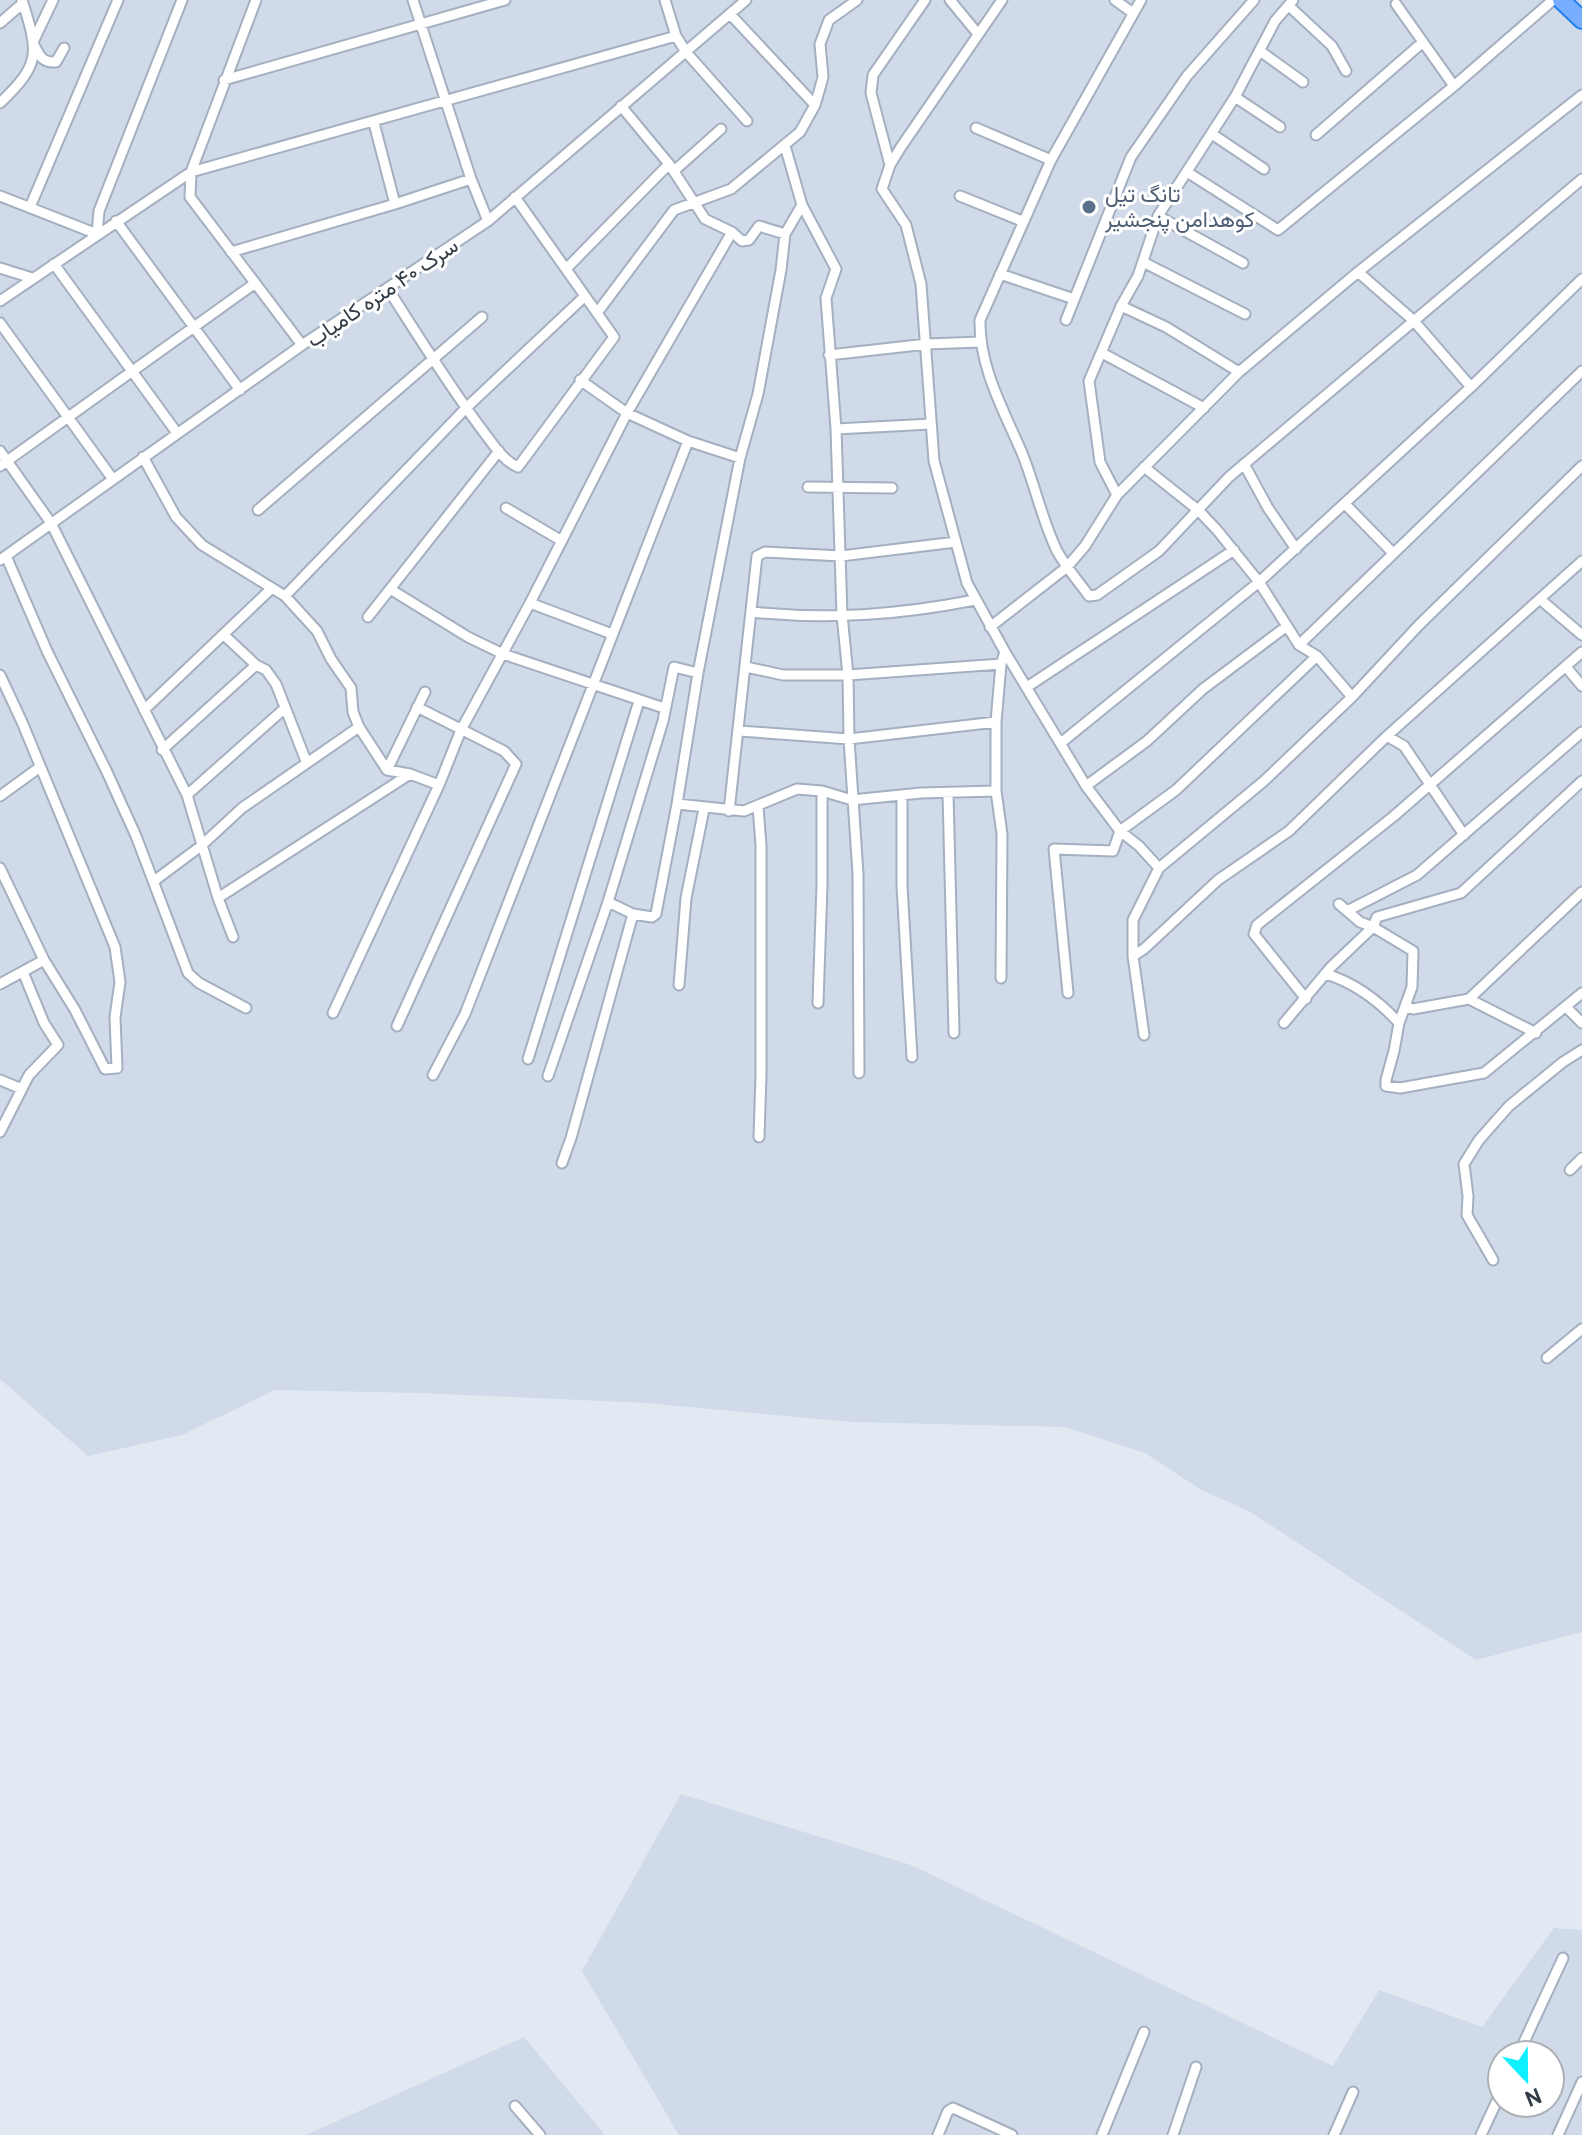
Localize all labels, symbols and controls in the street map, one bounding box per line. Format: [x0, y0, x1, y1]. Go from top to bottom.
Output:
place label: تانگ تیل کوهدامن پنجشیر [1104, 183, 1255, 235]
marker: تانگ تیل کوهدامن پنجشیر [1080, 198, 1098, 216]
street label: سرک ۴۰ متره کامیاب [302, 233, 464, 355]
north arrow [1486, 2039, 1566, 2119]
text: N [1520, 2080, 1545, 2111]

